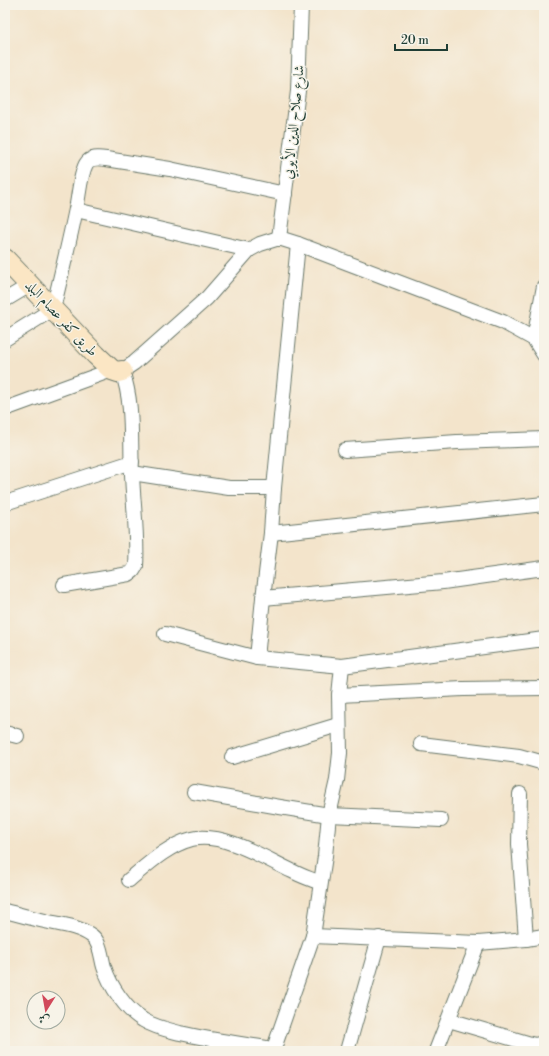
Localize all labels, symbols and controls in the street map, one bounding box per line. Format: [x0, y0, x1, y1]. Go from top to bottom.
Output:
scale bar [395, 26, 447, 52]
text: 20 m [401, 33, 429, 48]
street label: شارع صلاح الدين الأيوبي [277, 64, 312, 180]
street label: طريق كفر عصام البلد [19, 277, 101, 363]
north arrow [26, 990, 66, 1030]
text: ش [38, 1011, 51, 1027]

